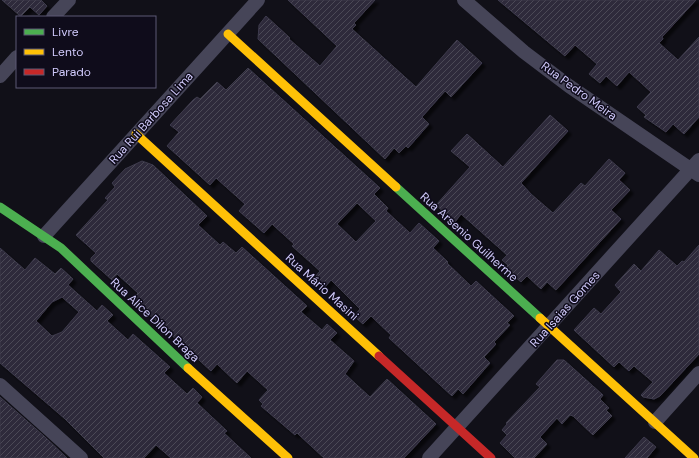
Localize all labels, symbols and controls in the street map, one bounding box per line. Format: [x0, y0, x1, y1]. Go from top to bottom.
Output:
legend [16, 16, 156, 88]
text: Livre [52, 24, 79, 40]
text: Lento [52, 44, 83, 60]
street label: Rua Pedro Meira [538, 58, 620, 124]
text: Parado [52, 64, 91, 80]
street label: Rua Rui Barbosa Lima [105, 68, 197, 168]
street label: Rua Arsenio Guilherme [417, 189, 521, 285]
street label: Rua Mário Masini [282, 250, 362, 324]
street label: Rua Isaias Gomes [526, 267, 604, 351]
street label: Rua Alice Dilon Braga [107, 274, 203, 366]

